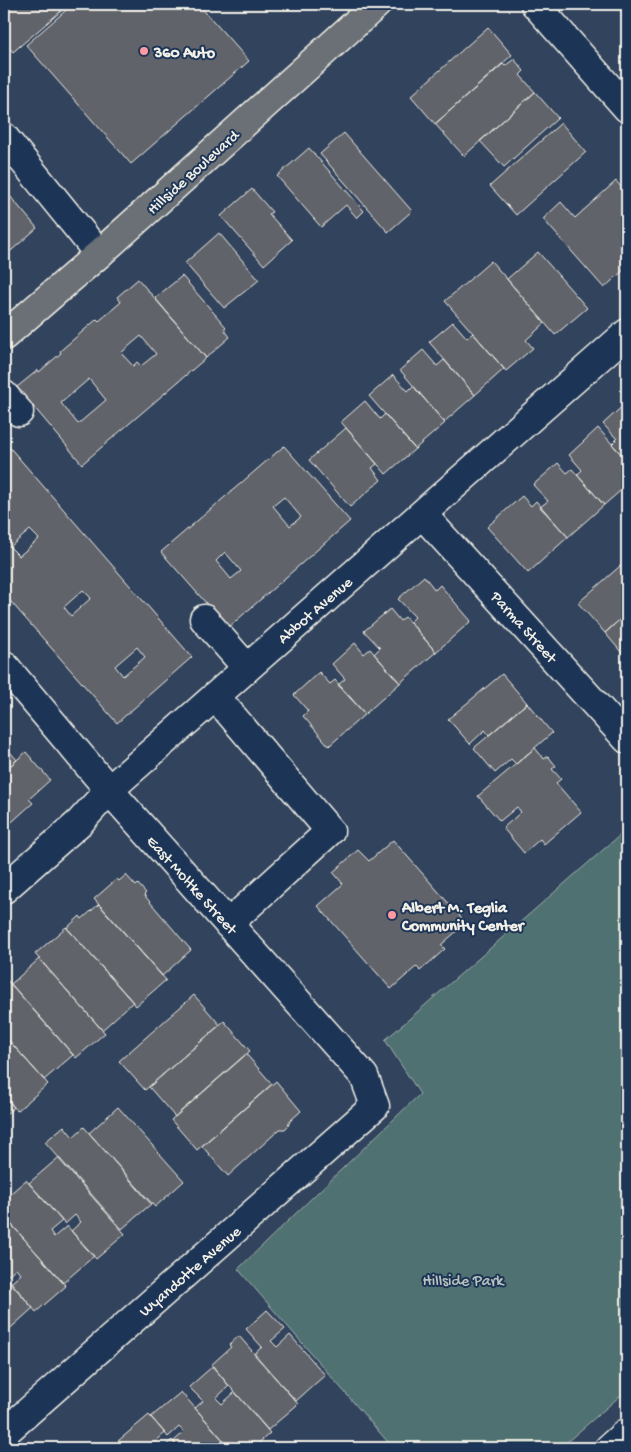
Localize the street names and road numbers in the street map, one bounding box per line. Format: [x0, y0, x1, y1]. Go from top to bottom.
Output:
street label: Hillside Boulevard [144, 126, 245, 220]
street label: Abbot Avenue [275, 573, 358, 649]
street label: Parma Street [485, 588, 561, 669]
street label: East Moltke Street [141, 833, 241, 941]
street label: Wyandotte Avenue [136, 1223, 247, 1322]

